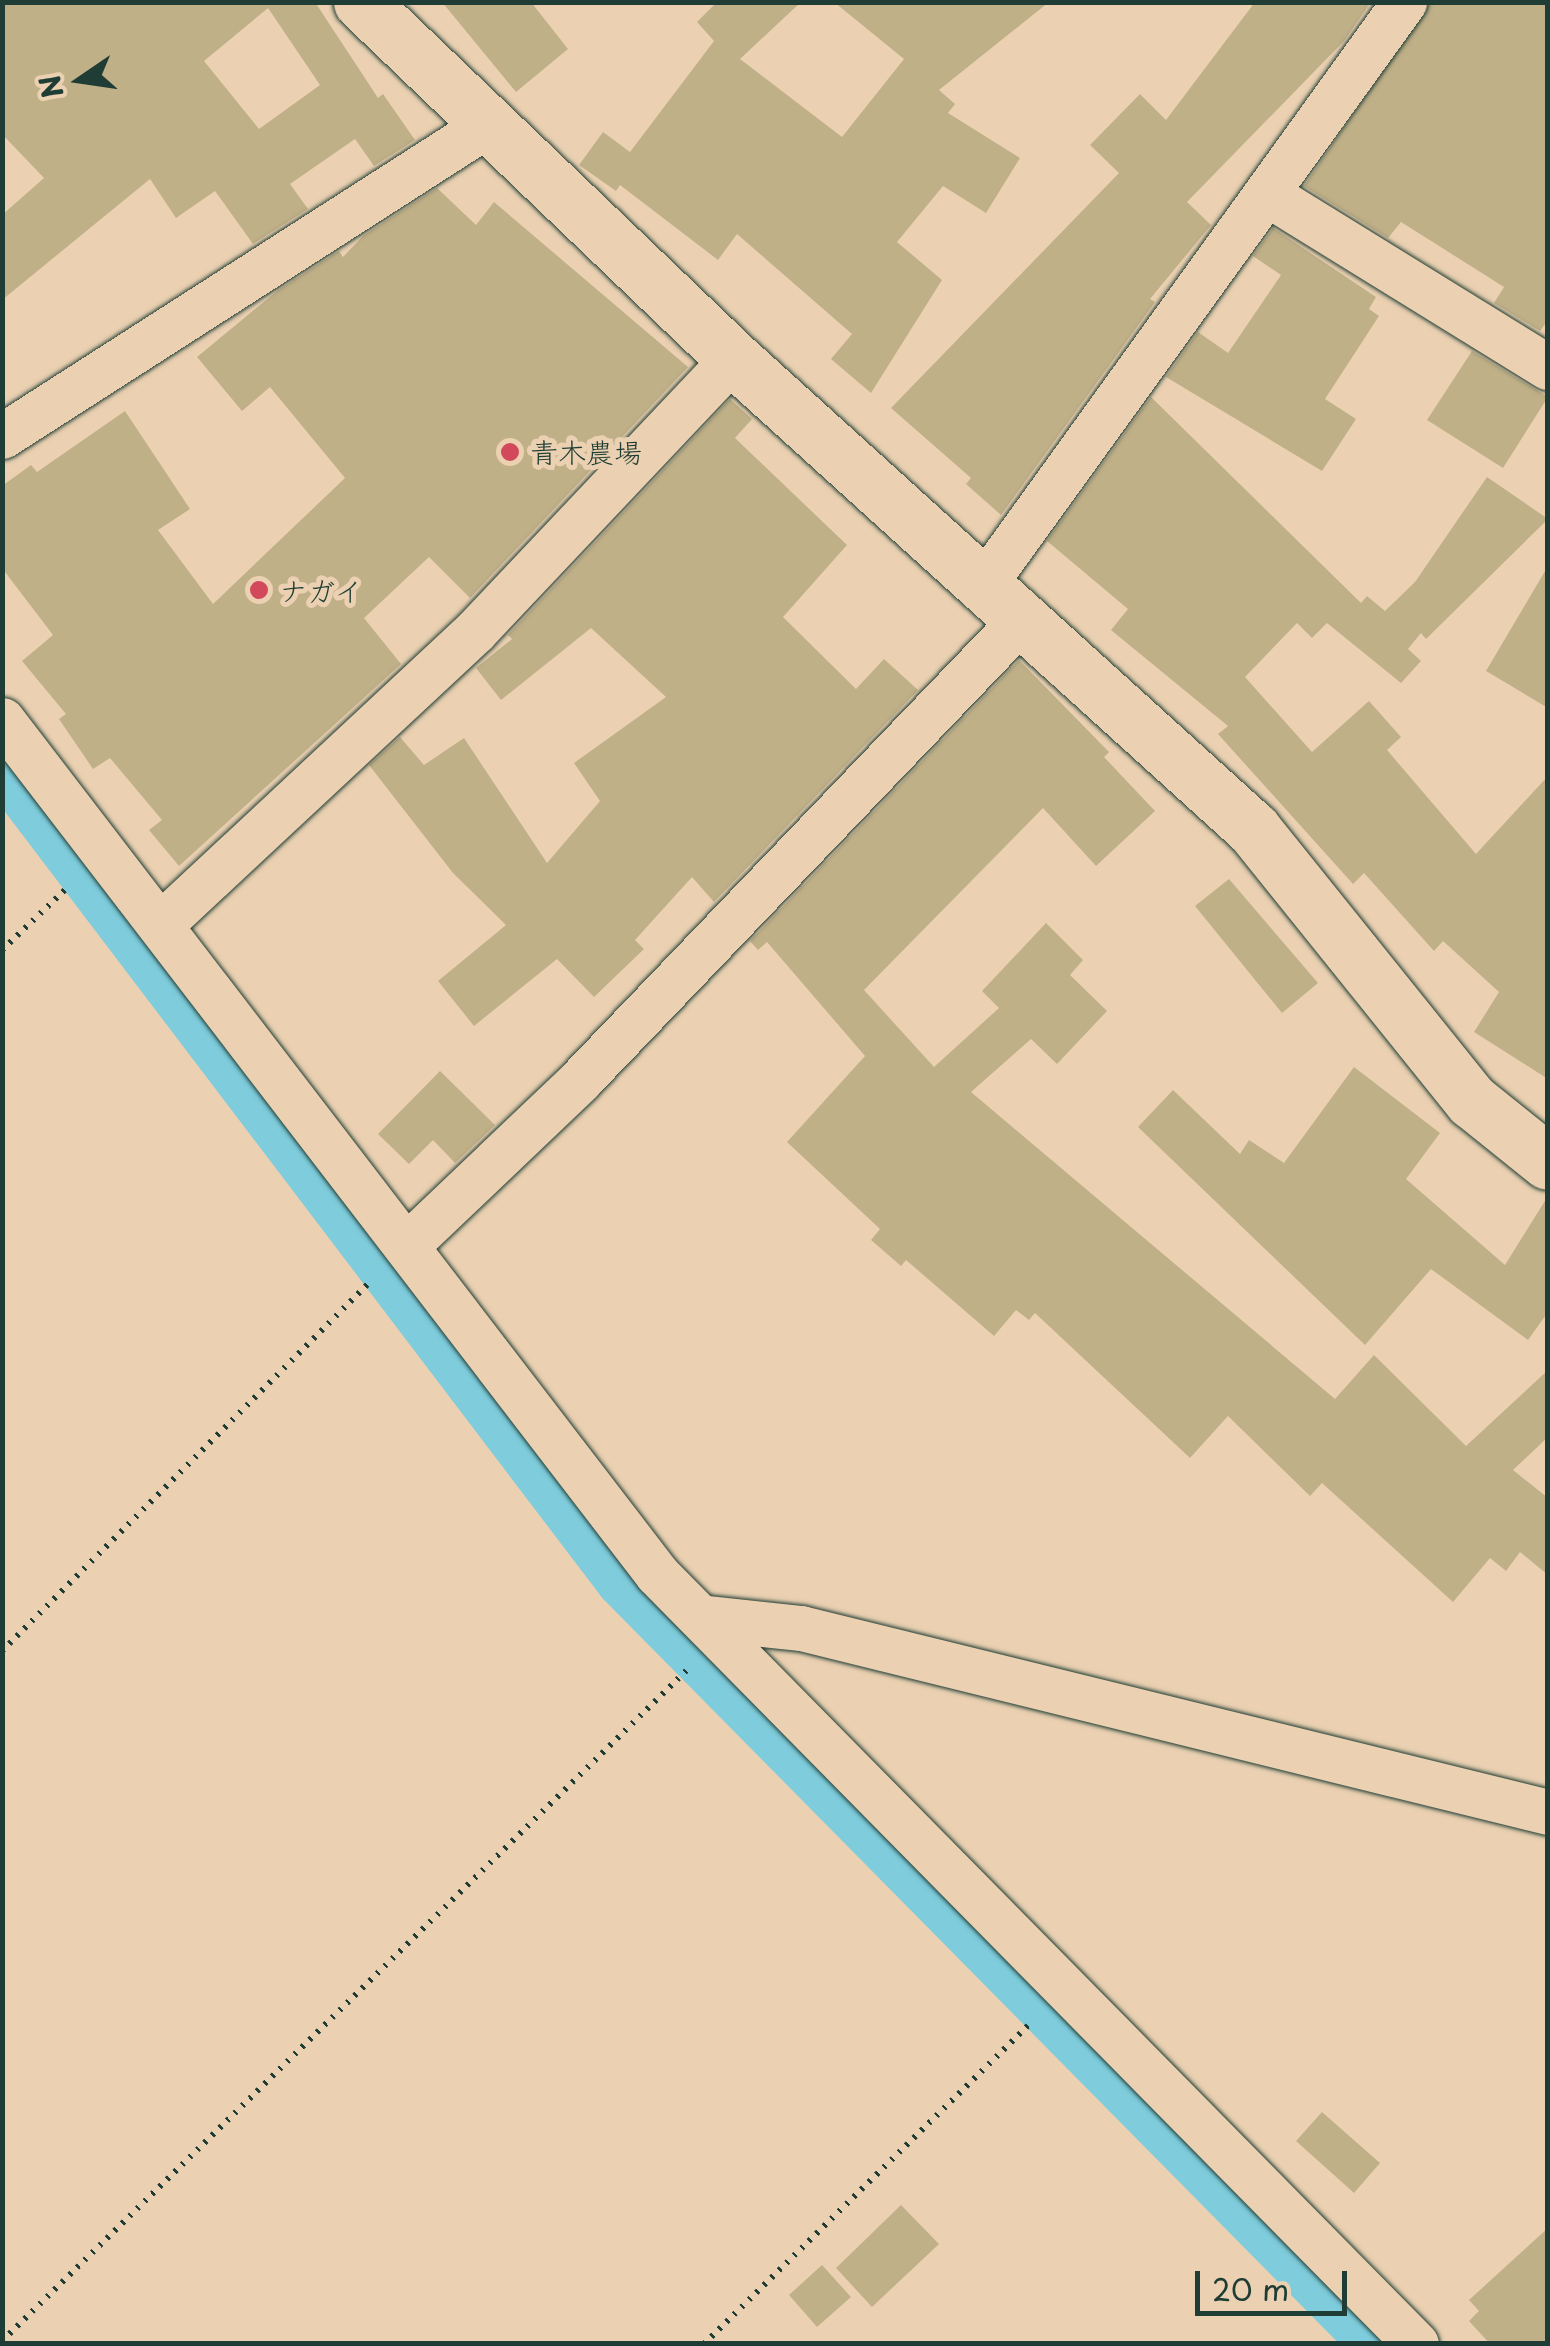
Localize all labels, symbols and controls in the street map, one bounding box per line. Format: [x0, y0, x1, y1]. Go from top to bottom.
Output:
north arrow [30, 30, 130, 130]
text: N [27, 71, 74, 103]
place label: 青木農場 [530, 435, 642, 469]
marker: 青木農場 [499, 441, 521, 463]
place label: ナガイ [279, 573, 363, 607]
marker: ナガイ [248, 579, 270, 601]
scale bar [1200, 2251, 1352, 2313]
text: 20 m [1212, 2266, 1289, 2311]

